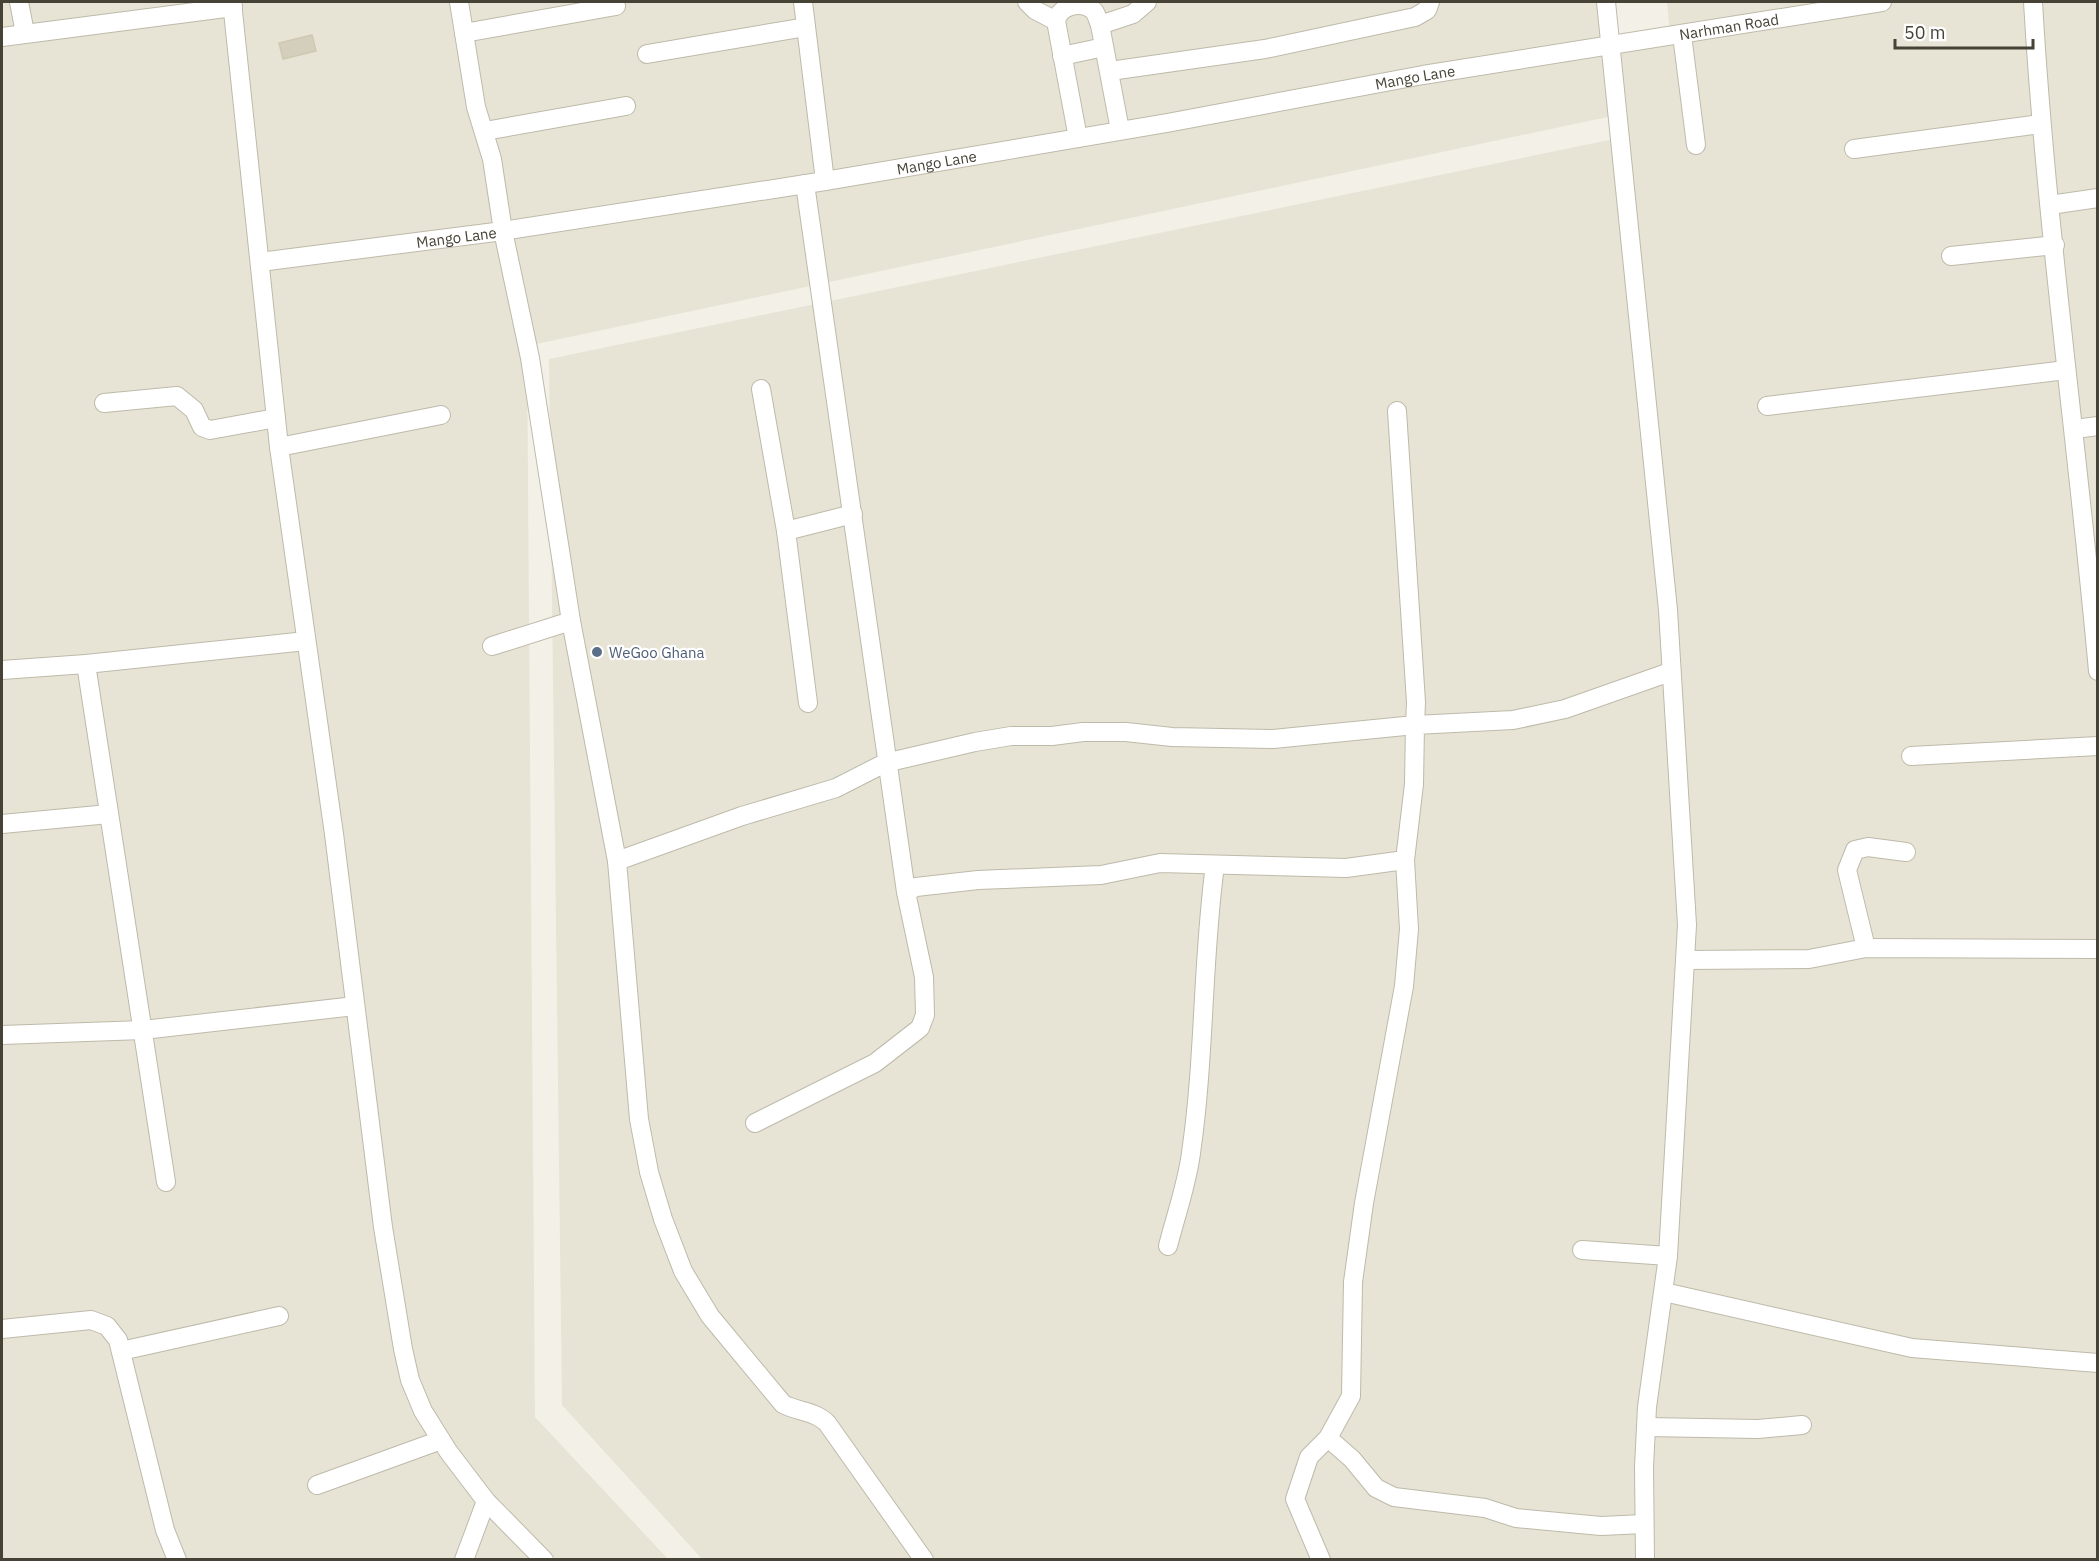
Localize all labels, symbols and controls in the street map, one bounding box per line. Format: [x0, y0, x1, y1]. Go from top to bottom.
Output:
street label: Narhman Road [1678, 9, 1780, 44]
scale bar [1895, 12, 2033, 50]
text: 50 m [1904, 21, 1946, 44]
street label: Mango Lane [1373, 61, 1456, 93]
street label: Mango Lane [895, 146, 978, 178]
street label: Mango Lane [415, 222, 498, 251]
place label: WeGoo Ghana [609, 643, 705, 662]
marker: WeGoo Ghana [590, 645, 604, 659]

